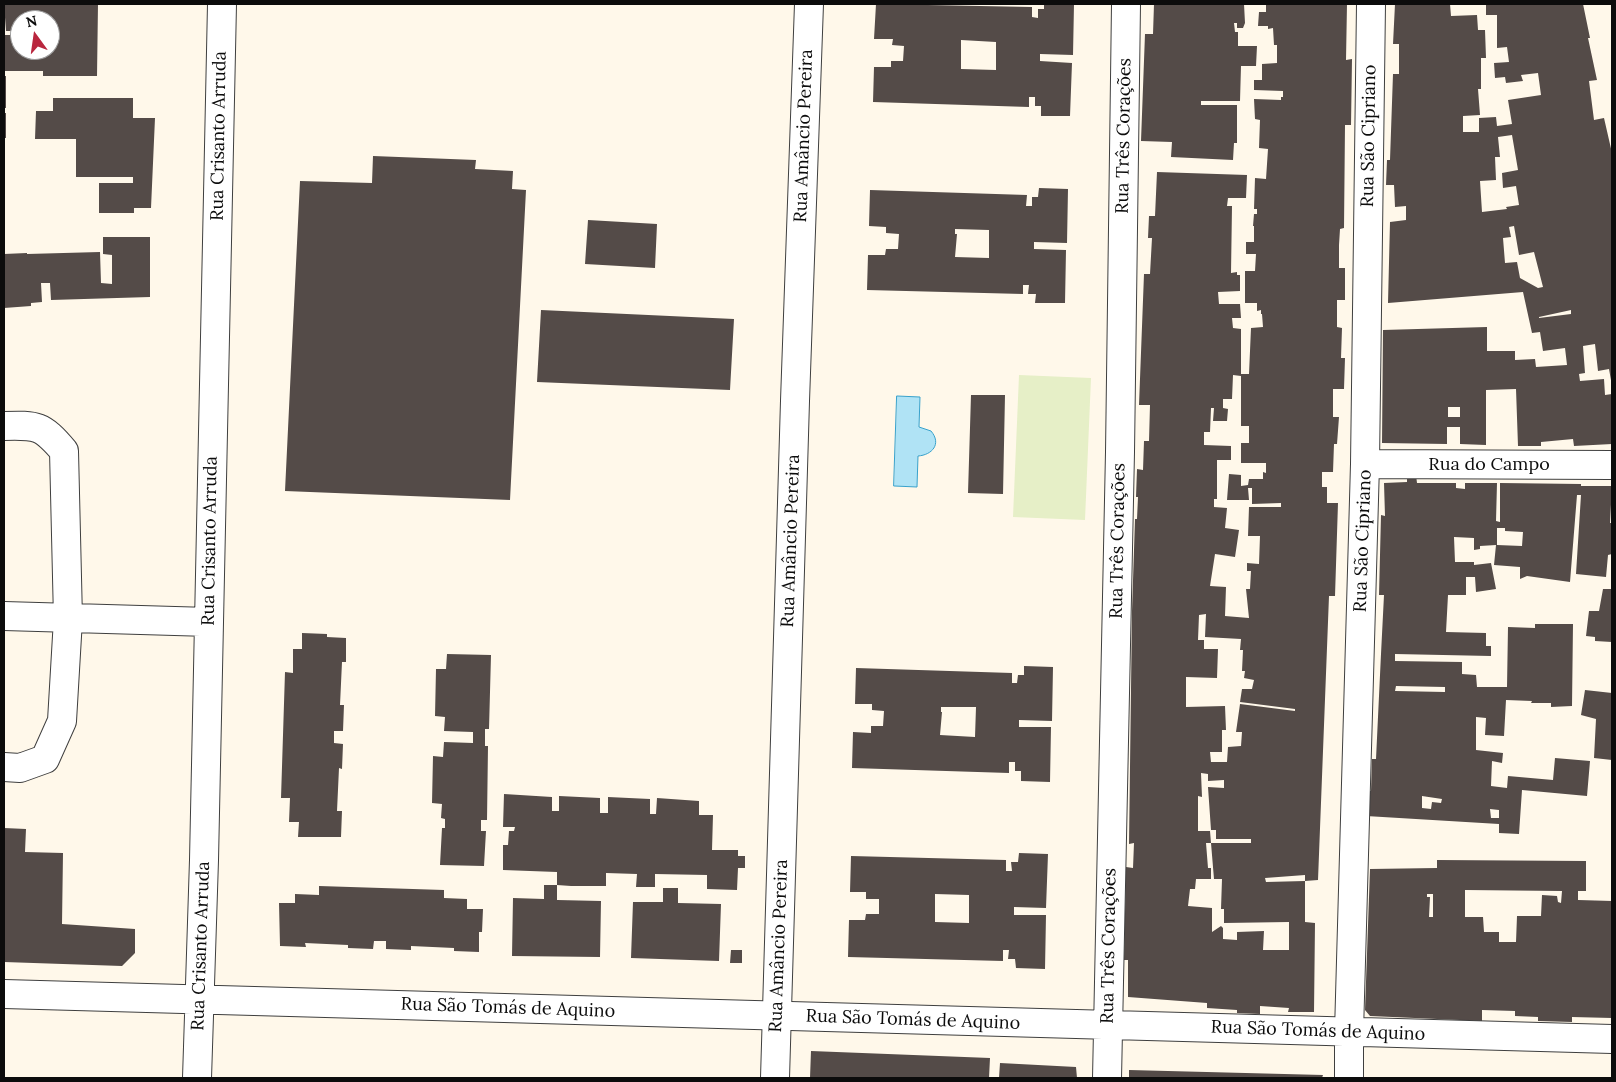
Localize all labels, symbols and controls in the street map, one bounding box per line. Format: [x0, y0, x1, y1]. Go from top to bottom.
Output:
north arrow [10, 10, 60, 60]
text: N [24, 11, 39, 31]
street label: Rua Amâncio Pereira [790, 49, 818, 223]
street label: Rua Crisanto Arruda [207, 51, 231, 221]
street label: Rua Três Corações [1112, 58, 1136, 214]
street label: Rua São Cipriano [1357, 64, 1381, 208]
street label: Rua Amâncio Pereira [777, 454, 805, 628]
street label: Rua do Campo [1428, 454, 1550, 476]
street label: Rua Crisanto Arruda [198, 456, 222, 626]
street label: Rua Três Corações [1106, 463, 1130, 619]
street label: Rua São Cipriano [1350, 469, 1376, 613]
street label: Rua Amâncio Pereira [765, 859, 793, 1033]
street label: Rua Crisanto Arruda [187, 861, 215, 1031]
street label: Rua Três Corações [1097, 868, 1121, 1024]
street label: Rua São Tomás de Aquino [400, 993, 616, 1023]
street label: Rua São Tomás de Aquino [805, 1005, 1021, 1035]
street label: Rua São Tomás de Aquino [1210, 1016, 1426, 1046]

